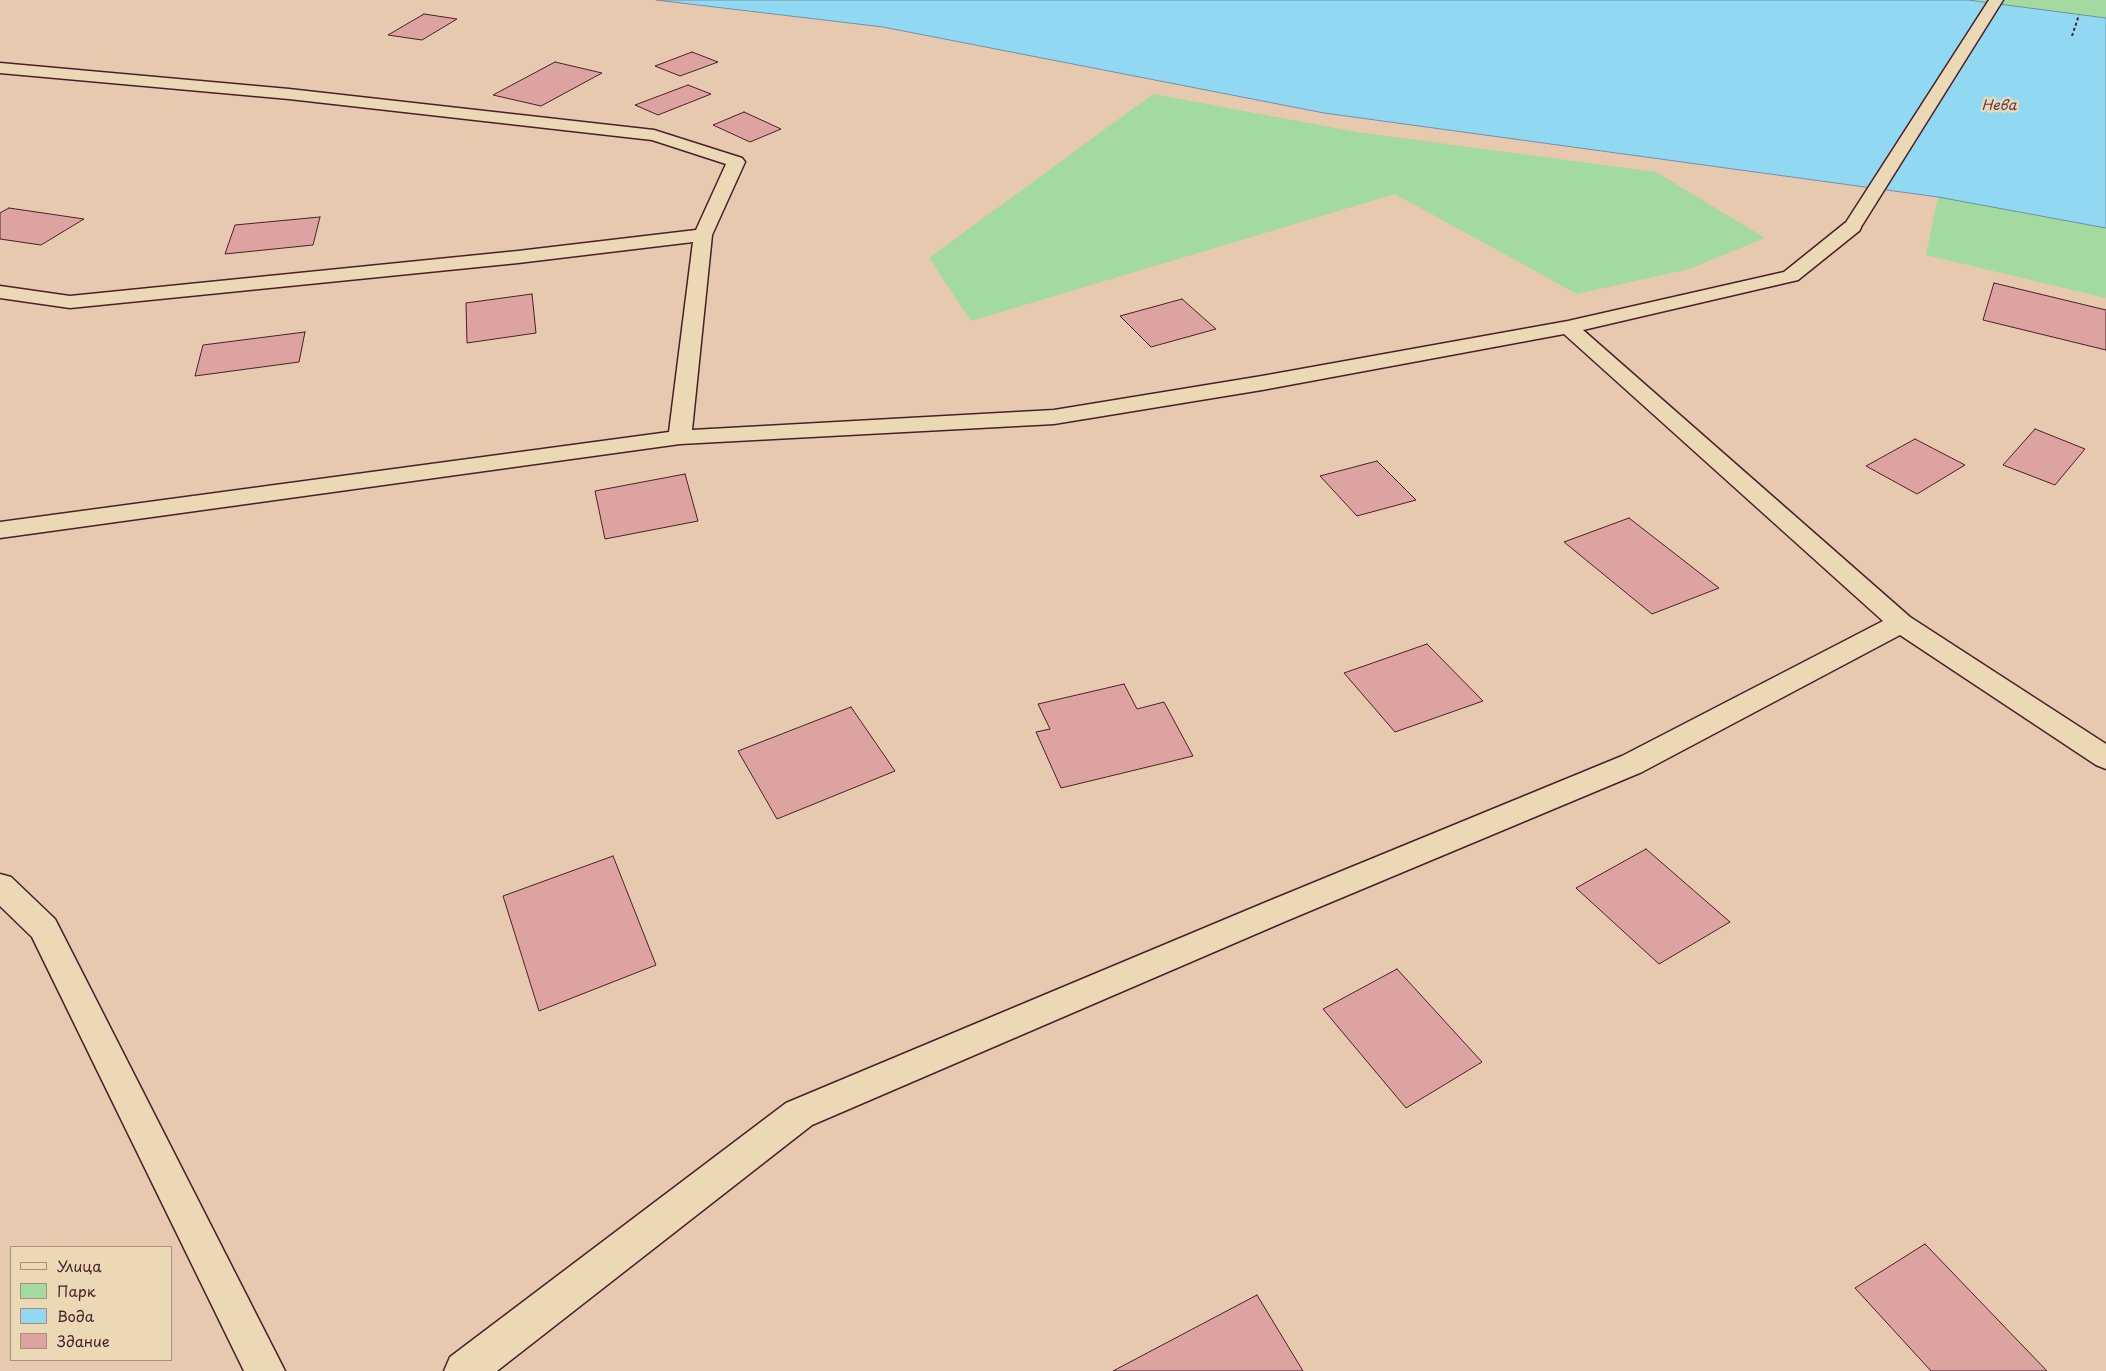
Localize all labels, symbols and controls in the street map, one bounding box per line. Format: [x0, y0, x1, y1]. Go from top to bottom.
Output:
water label: Нева [1982, 98, 2016, 114]
legend [10, 1246, 172, 1361]
text: Улица [57, 1254, 102, 1277]
text: Парк [57, 1279, 96, 1302]
text: Вода [57, 1304, 94, 1327]
text: Здание [57, 1329, 110, 1352]

